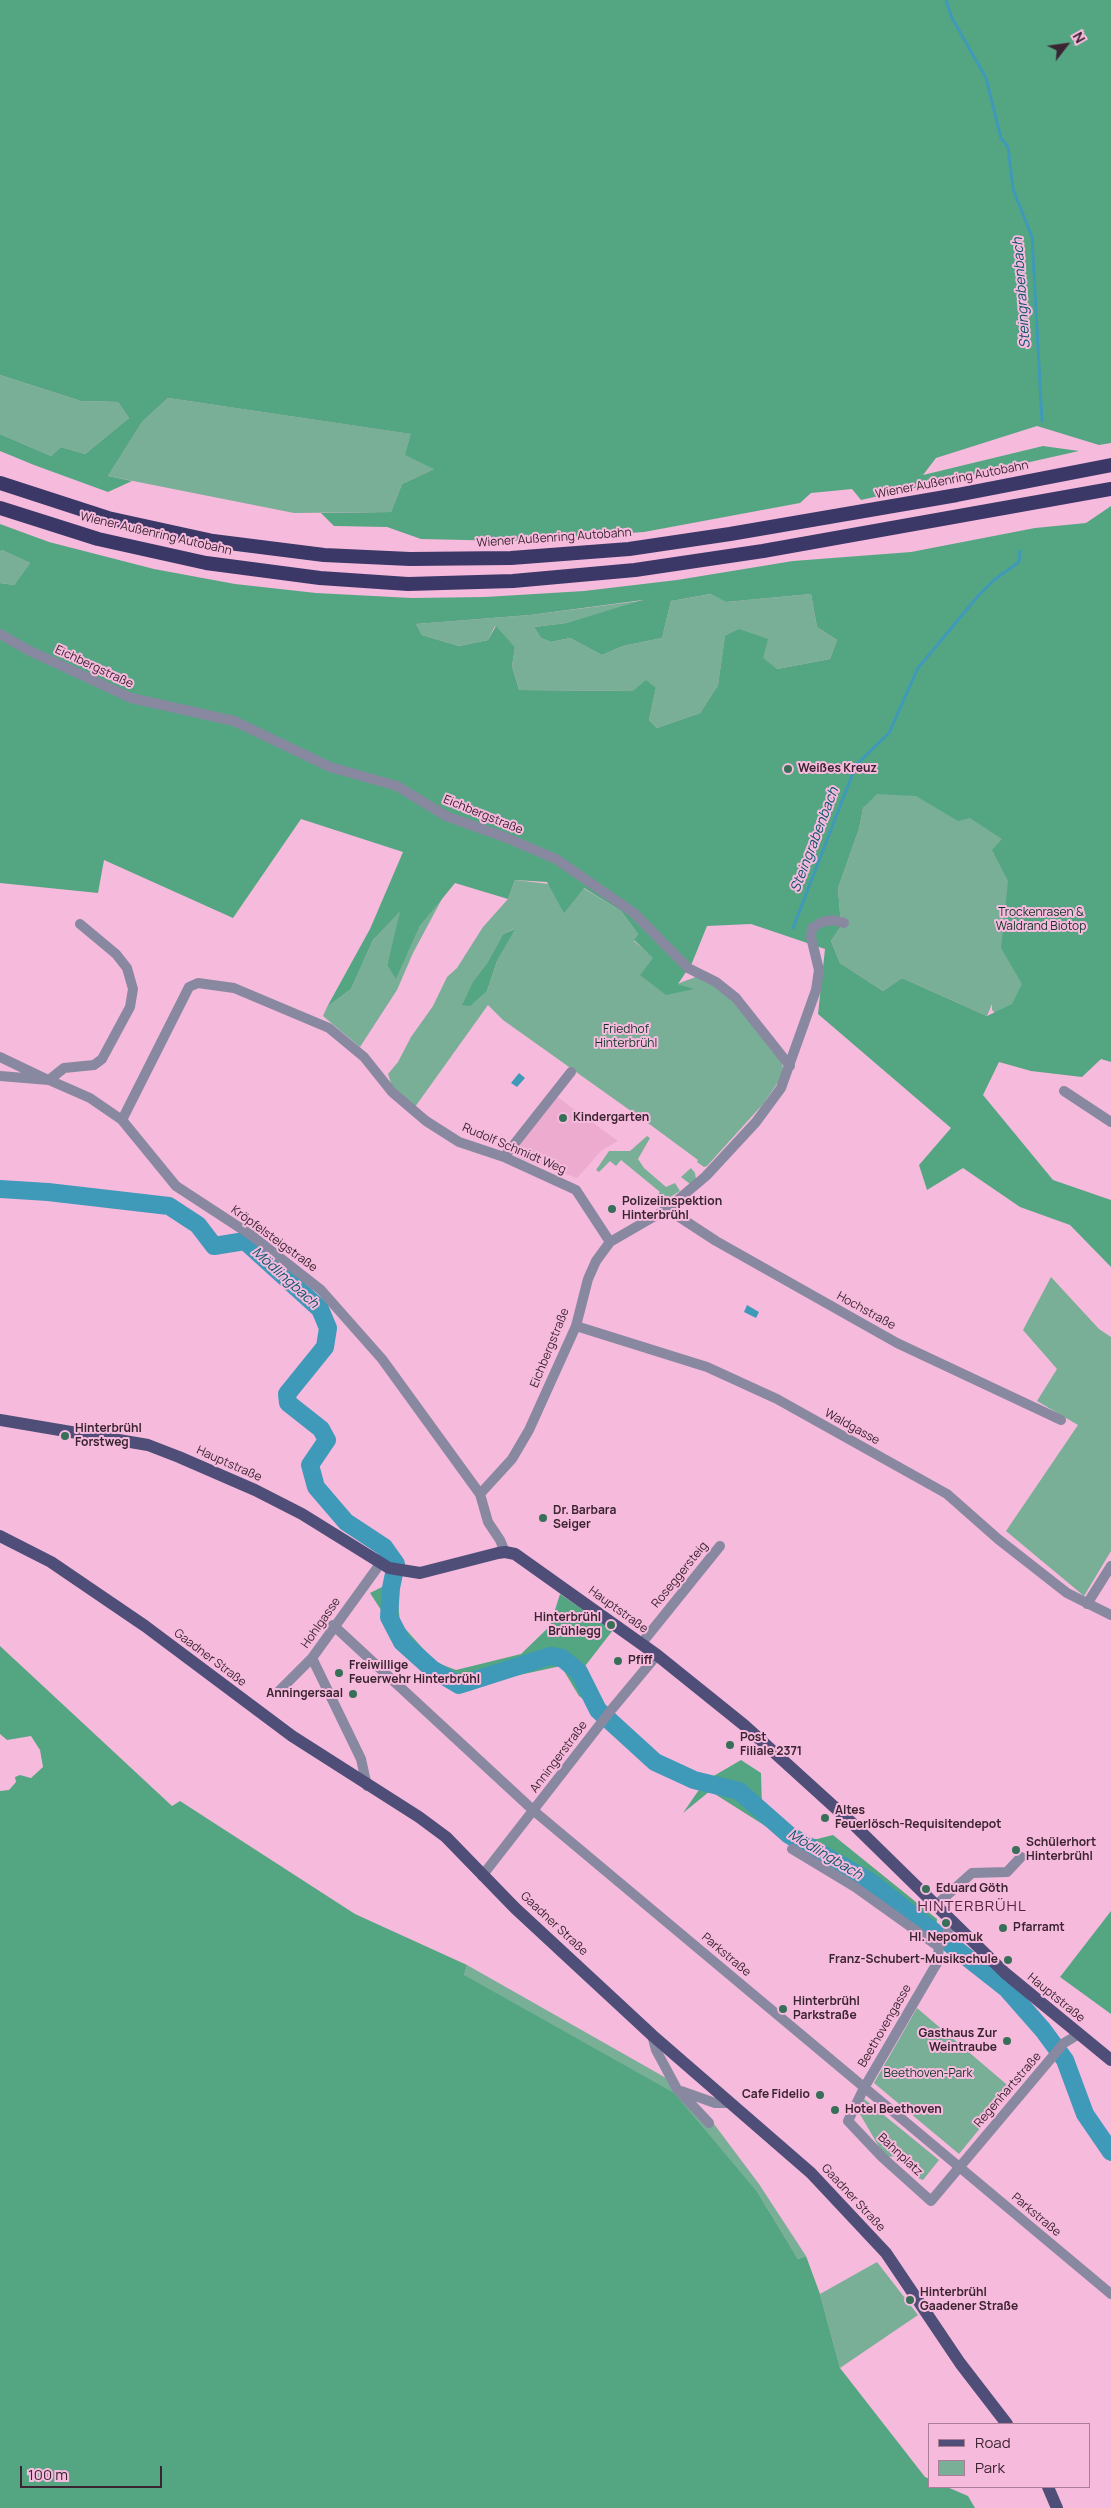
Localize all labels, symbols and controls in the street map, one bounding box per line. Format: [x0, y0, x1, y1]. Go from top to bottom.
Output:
north arrow [1041, 20, 1091, 70]
text: N [1069, 28, 1090, 46]
water label: Steingrabenbach [1010, 237, 1034, 349]
street label: Wiener Außenring Autobahn [874, 458, 1030, 502]
street label: Wiener Außenring Autobahn [79, 509, 233, 559]
street label: Wiener Außenring Autobahn [476, 525, 632, 551]
street label: Eichbergstraße [53, 643, 135, 691]
place label: Weißes Kreuz [798, 762, 877, 776]
marker: Weißes Kreuz [782, 763, 794, 775]
water label: Steingrabenbach [787, 785, 843, 895]
street label: Eichbergstraße [441, 792, 525, 838]
park label: Trockenrasen & Waldrand Biotop [996, 906, 1086, 934]
park label: Friedhof Hinterbrühl [595, 1023, 657, 1051]
place label: Kindergarten [573, 1111, 649, 1125]
marker: Kindergarten [557, 1112, 569, 1124]
street label: Rudolf Schmidt Weg [460, 1121, 568, 1177]
place label: Polizeiinspektion Hinterbrühl [622, 1195, 722, 1223]
street label: Kröpfelsteigstraße [228, 1203, 320, 1275]
marker: Polizeiinspektion Hinterbrühl [606, 1203, 618, 1215]
water label: Mödlingbach [248, 1244, 322, 1312]
street label: Hochstraße [834, 1289, 898, 1333]
street label: Eichbergstraße [527, 1306, 573, 1390]
street label: Waldgasse [822, 1406, 882, 1448]
place label: Hinterbrühl Forstweg [75, 1422, 142, 1450]
marker: Hinterbrühl Forstweg [59, 1430, 71, 1442]
street label: Hauptstraße [194, 1443, 264, 1485]
place label: Dr. Barbara Seiger [553, 1504, 616, 1532]
marker: Dr. Barbara Seiger [537, 1512, 549, 1524]
street label: Roseggersteig [649, 1539, 711, 1611]
street label: Hauptstraße [585, 1584, 651, 1636]
street label: Hohlgasse [298, 1595, 344, 1651]
place label: Hinterbrühl Brühlegg [534, 1611, 601, 1639]
marker: Hinterbrühl Brühlegg [605, 1619, 617, 1631]
street label: Gaadner Straße [171, 1626, 249, 1690]
place label: Pfiff [628, 1654, 652, 1668]
marker: Pfiff [612, 1655, 624, 1667]
place label: Freiwillige Feuerwehr Hinterbrühl [349, 1659, 480, 1687]
marker: Freiwillige Feuerwehr Hinterbrühl [333, 1667, 345, 1679]
place label: Anningersaal [266, 1687, 343, 1701]
marker: Anningersaal [347, 1688, 359, 1700]
street label: Anningerstraße [527, 1718, 591, 1796]
place label: Post Filiale 2371 [740, 1731, 802, 1759]
marker: Post Filiale 2371 [724, 1739, 736, 1751]
place label: Altes Feuerlösch-Requisitendepot [835, 1804, 1001, 1832]
marker: Altes Feuerlösch-Requisitendepot [819, 1812, 831, 1824]
water label: Mödlingbach [785, 1826, 865, 1884]
place label: Schülerhort Hinterbrühl [1026, 1836, 1096, 1864]
marker: Schülerhort Hinterbrühl [1010, 1844, 1022, 1856]
place label: Eduard Göth [936, 1882, 1008, 1896]
marker: Eduard Göth [920, 1883, 932, 1895]
street label: Gaadner Straße [517, 1889, 591, 1959]
district label: HINTERBRÜHL [916, 1898, 1028, 1916]
marker: Hl. Nepomuk [940, 1917, 952, 1929]
place label: Pfarramt [1013, 1921, 1065, 1935]
marker: Pfarramt [997, 1922, 1009, 1934]
street label: Parkstraße [698, 1930, 754, 1980]
place label: Hl. Nepomuk [909, 1931, 983, 1945]
place label: Franz-Schubert-Musikschule [829, 1953, 998, 1967]
marker: Franz-Schubert-Musikschule [1002, 1954, 1014, 1966]
street label: Hauptstraße [1024, 1970, 1088, 2026]
street label: Beethovengasse [855, 1982, 915, 2070]
place label: Hinterbrühl Parkstraße [793, 1995, 860, 2023]
marker: Hinterbrühl Parkstraße [777, 2003, 789, 2015]
place label: Gasthaus Zur Weintraube [919, 2027, 997, 2055]
marker: Gasthaus Zur Weintraube [1001, 2035, 1013, 2047]
street label: Regenhartstraße [972, 2050, 1044, 2130]
park label: Beethoven-Park [884, 2067, 972, 2081]
place label: Cafe Fidelio [742, 2088, 810, 2102]
marker: Cafe Fidelio [814, 2089, 826, 2101]
place label: Hotel Beethoven [845, 2103, 942, 2117]
marker: Hotel Beethoven [829, 2104, 841, 2116]
street label: Bahnplatz [875, 2131, 925, 2179]
street label: Gaadner Straße [818, 2161, 888, 2235]
street label: Parkstraße [1008, 2190, 1064, 2240]
place label: Hinterbrühl Gaadener Straße [920, 2286, 1018, 2314]
marker: Hinterbrühl Gaadener Straße [904, 2294, 916, 2306]
legend [928, 2423, 1091, 2488]
text: Road [975, 2432, 1011, 2453]
scale bar [22, 2456, 165, 2488]
text: Park [975, 2457, 1005, 2478]
text: 100 m [28, 2464, 68, 2485]

